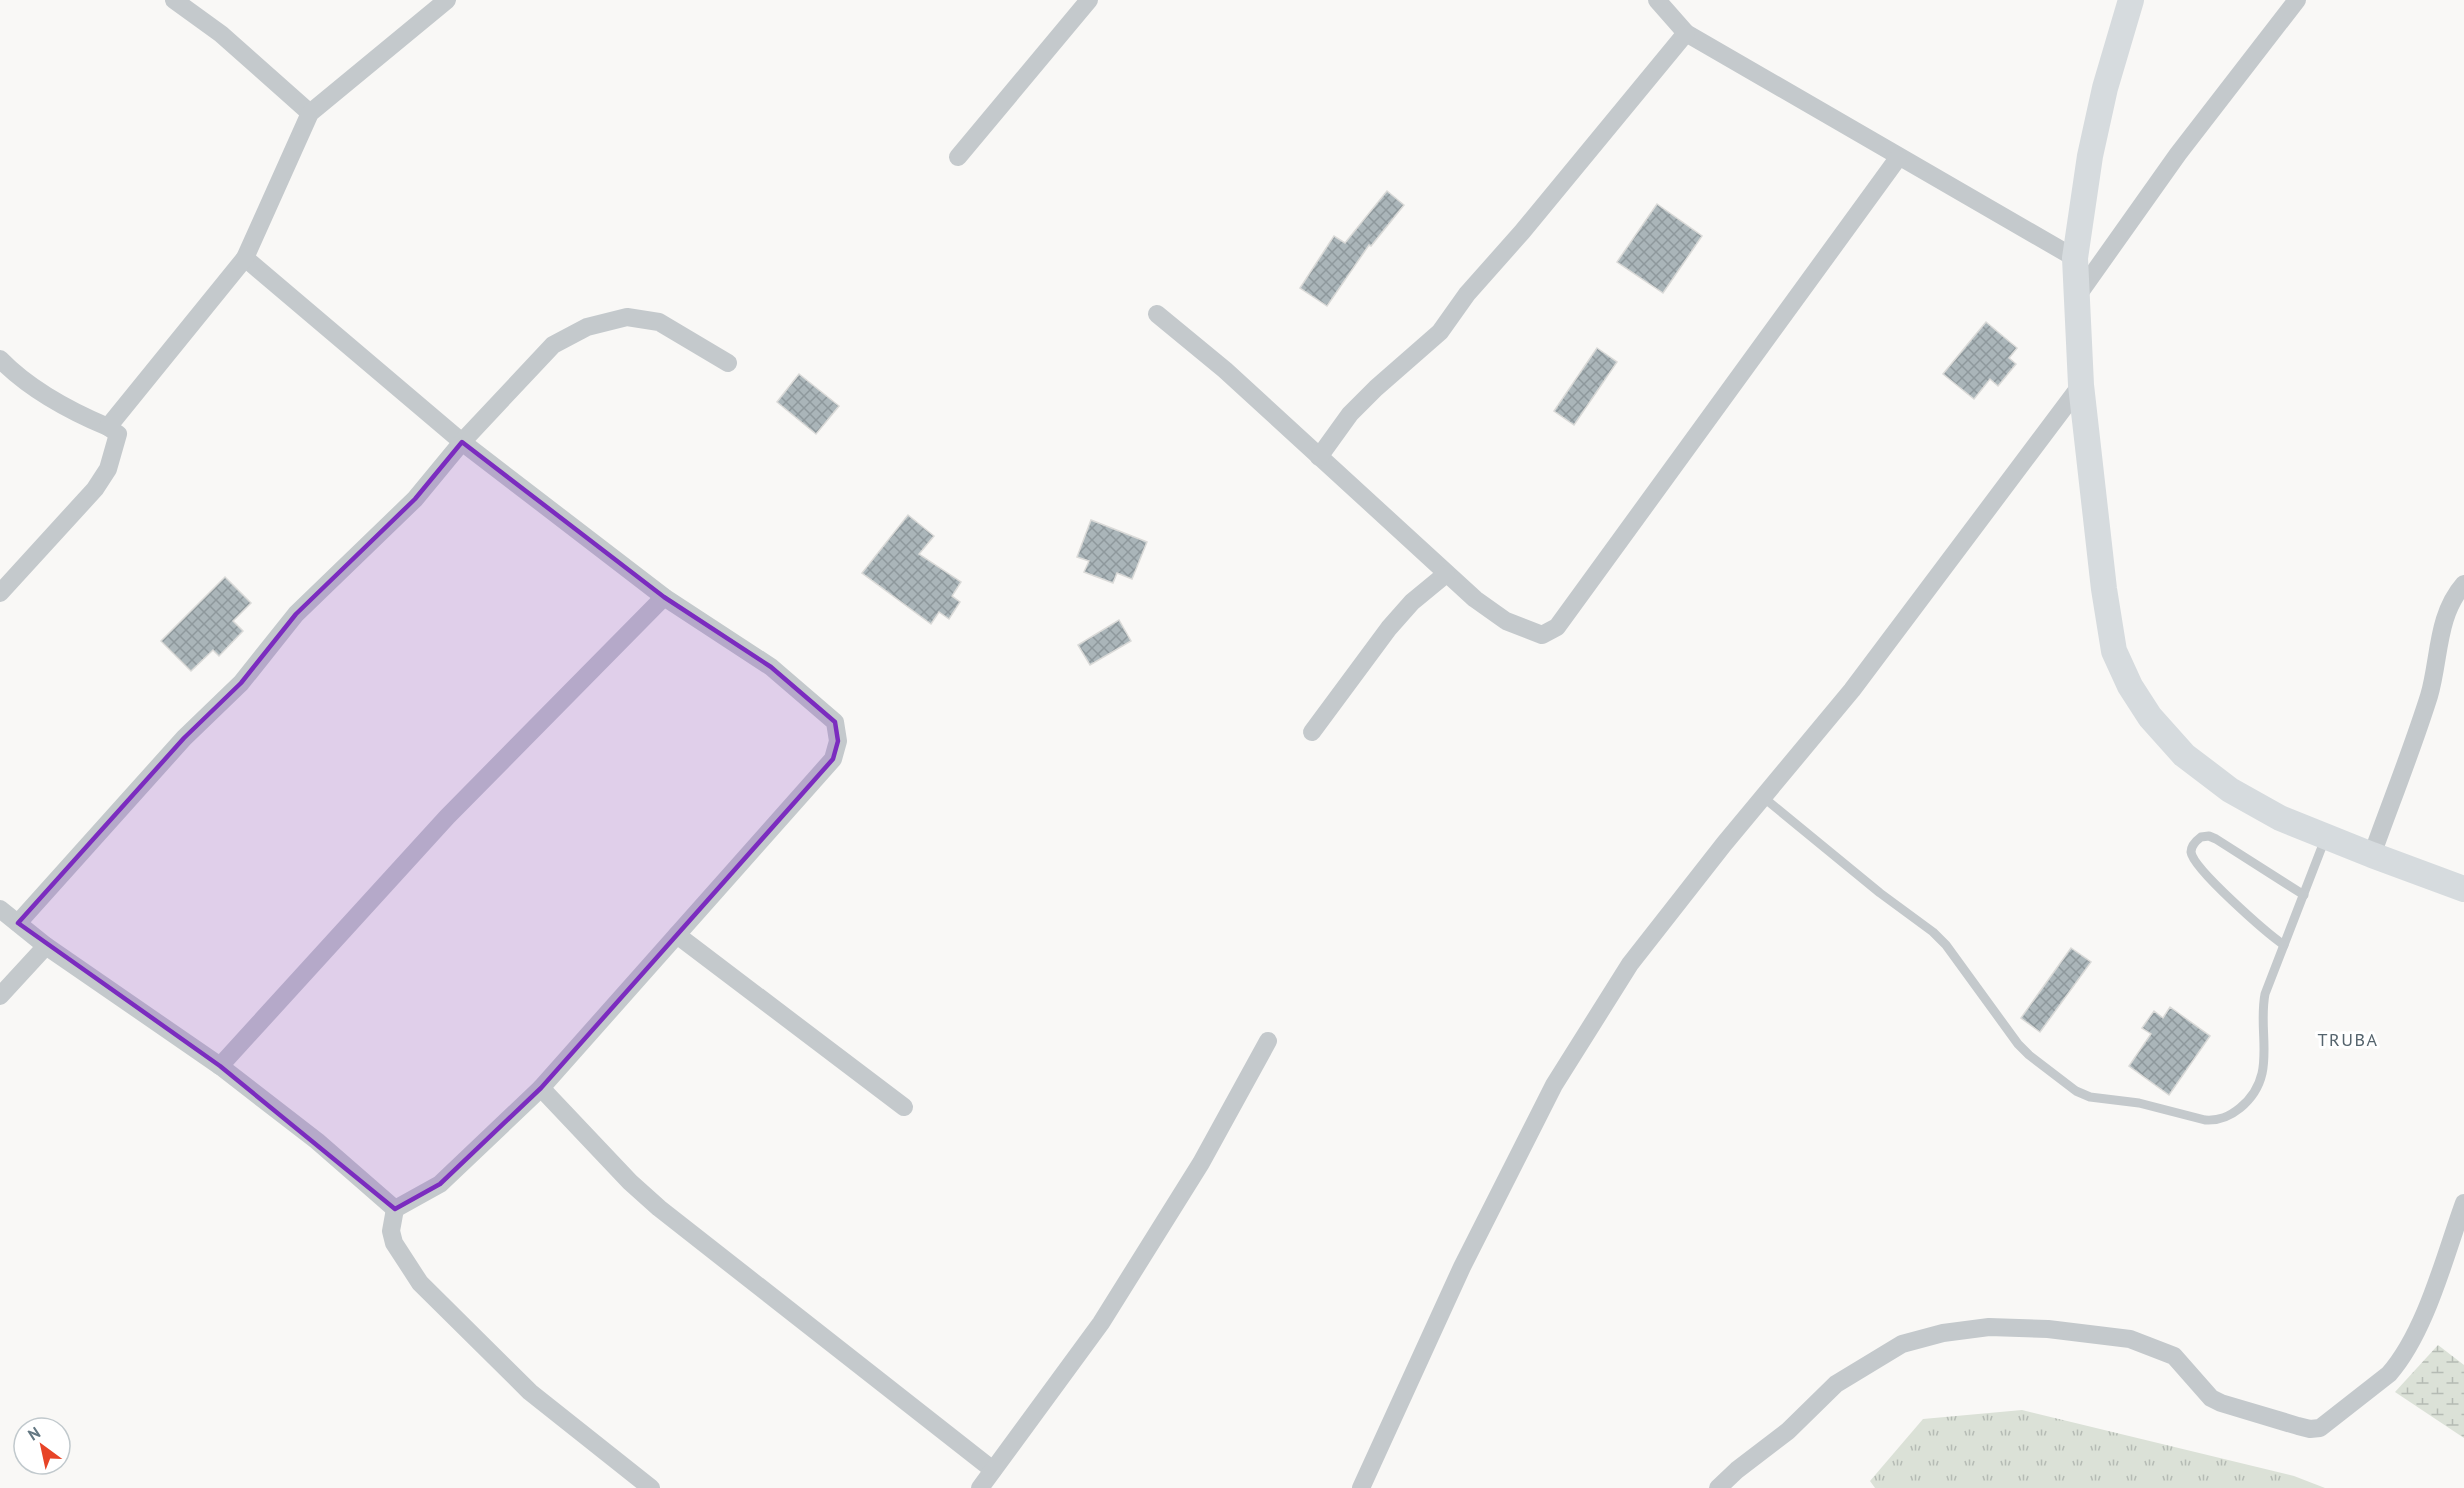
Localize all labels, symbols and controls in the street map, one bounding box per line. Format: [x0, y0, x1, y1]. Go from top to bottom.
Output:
district label: TRUBA [2318, 1028, 2378, 1051]
north arrow [12, 1416, 72, 1476]
text: N [24, 1422, 44, 1445]

